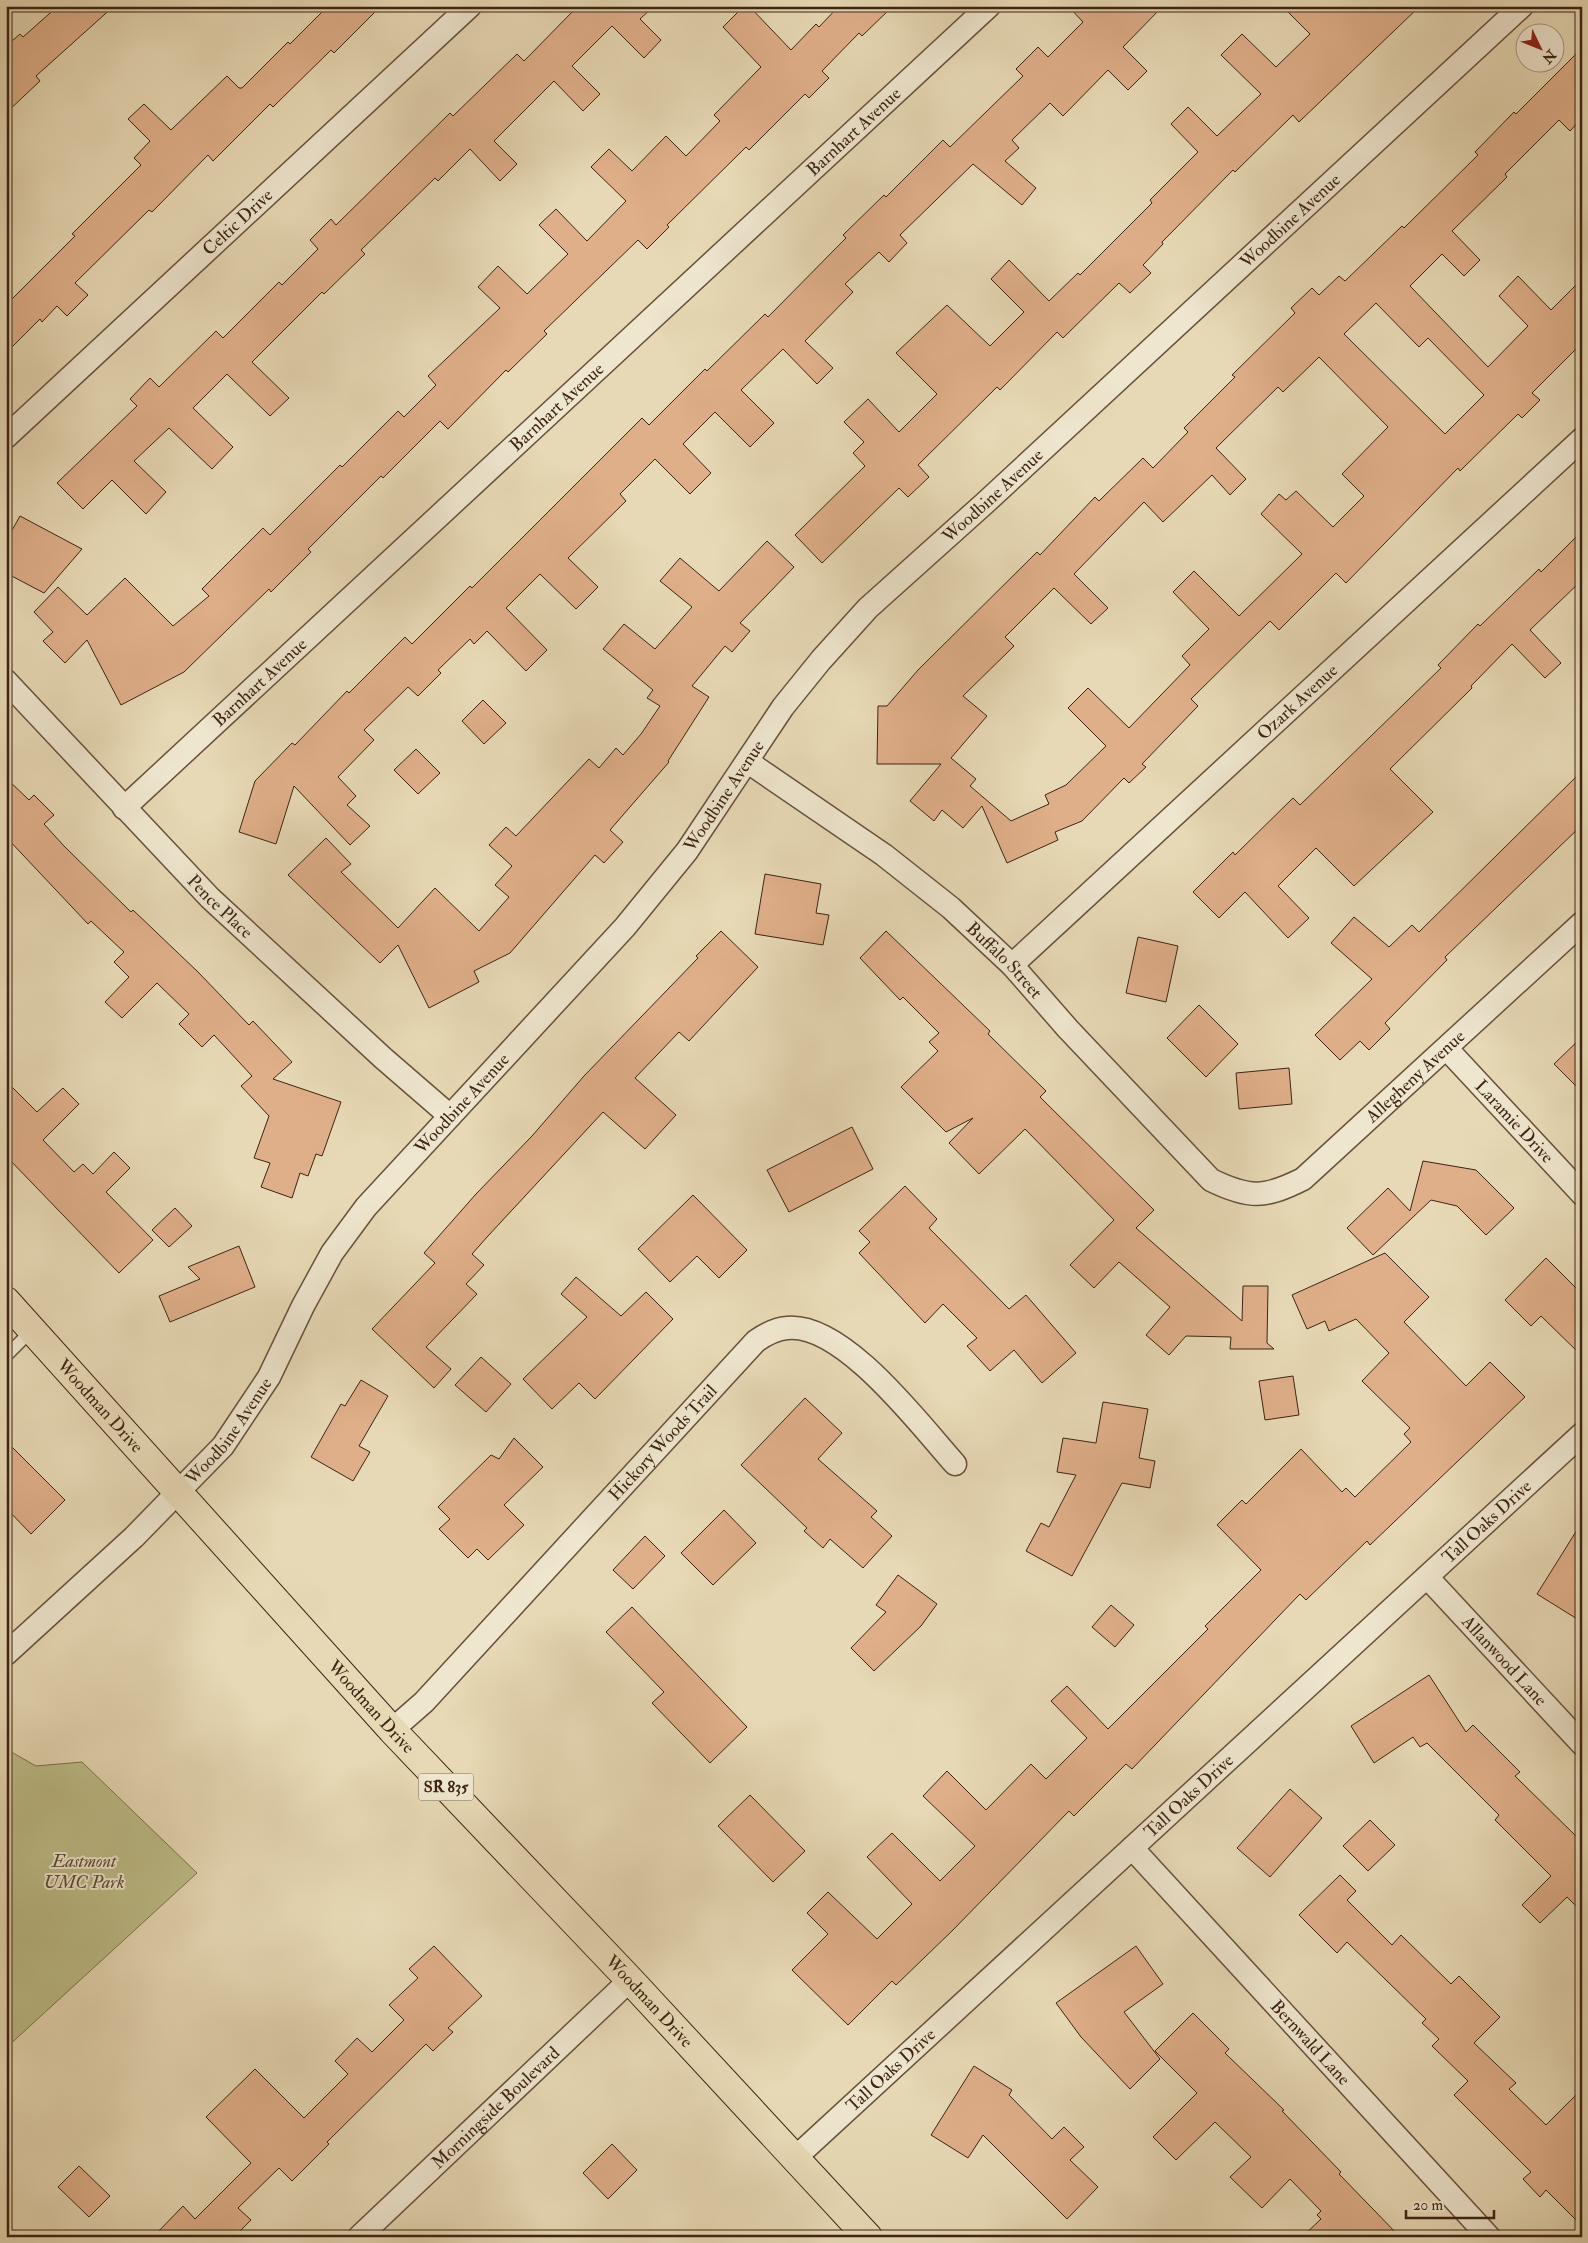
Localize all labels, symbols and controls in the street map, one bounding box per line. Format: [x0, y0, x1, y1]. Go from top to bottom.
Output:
north arrow [1516, 22, 1566, 72]
text: N [1538, 45, 1560, 67]
street label: Barnhart Avenue [802, 82, 906, 181]
street label: Woodbine Avenue [1234, 168, 1346, 274]
street label: Celtic Drive [197, 183, 278, 260]
street label: Barnhart Avenue [505, 357, 609, 456]
street label: Woodbine Avenue [936, 443, 1048, 548]
street label: Barnhart Avenue [208, 632, 312, 732]
street label: Ozark Avenue [1252, 659, 1343, 745]
street label: Woodbine Avenue [678, 735, 770, 857]
street label: Pence Place [182, 870, 258, 944]
street label: Buffalo Street [962, 917, 1048, 1004]
street label: Allegheny Avenue [1360, 1024, 1470, 1128]
street label: Woodbine Avenue [409, 1048, 514, 1159]
street label: Laramie Drive [1470, 1075, 1559, 1168]
street label: Woodman Drive [51, 1353, 149, 1458]
street label: Woodbine Avenue [180, 1373, 277, 1490]
street label: Hickory Woods Trail [603, 1379, 722, 1506]
street label: Tall Oaks Drive [1437, 1474, 1537, 1569]
street label: Allanwood Lane [1456, 1610, 1553, 1711]
street label: Woodman Drive [322, 1654, 420, 1759]
street label: Tall Oaks Drive [1139, 1749, 1239, 1843]
road number: SR 835 [418, 1774, 474, 1800]
park label: Eastmont UMC Park [44, 1850, 124, 1894]
street label: Woodman Drive [600, 1949, 699, 2053]
street label: Bernwald Lane [1266, 1995, 1356, 2090]
street label: Tall Oaks Drive [841, 2023, 941, 2117]
street label: Morningside Boulevard [426, 2041, 564, 2174]
scale bar [1406, 2188, 1493, 2220]
text: 20 m [1413, 2196, 1443, 2215]

